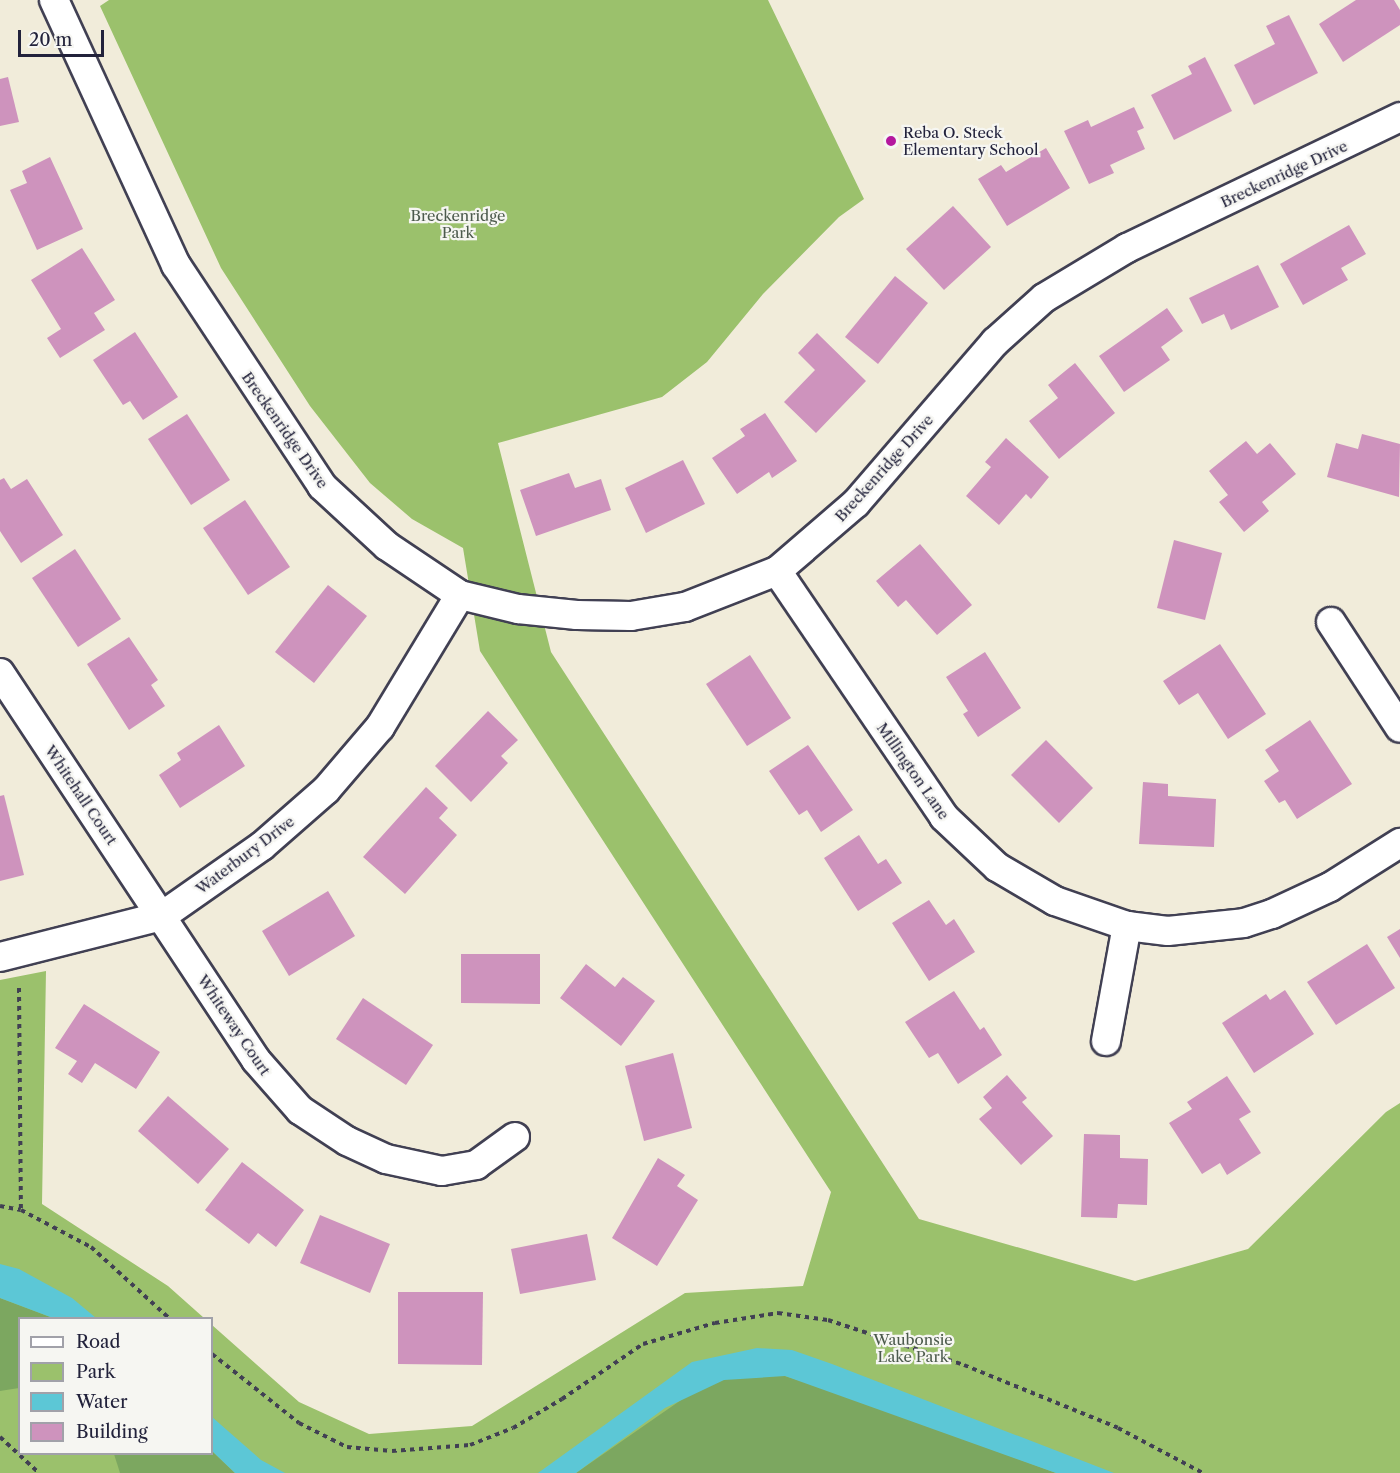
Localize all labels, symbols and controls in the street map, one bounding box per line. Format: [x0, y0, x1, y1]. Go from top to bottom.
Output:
scale bar [21, 18, 106, 56]
text: 20 m [29, 29, 72, 51]
place label: Reba O. Steck Elementary School [903, 123, 1039, 158]
marker: Reba O. Steck Elementary School [884, 134, 898, 148]
street label: Breckenridge Drive [1218, 137, 1350, 211]
park label: Breckenridge Park [411, 206, 505, 241]
street label: Breckenridge Drive [238, 368, 332, 492]
street label: Breckenridge Drive [831, 411, 937, 525]
street label: Millington Lane [873, 719, 953, 823]
street label: Whitehall Court [41, 742, 121, 848]
street label: Waterbury Drive [192, 812, 298, 898]
street label: Whiteway Court [194, 971, 274, 1079]
legend [18, 1317, 213, 1455]
park label: Waubonsie Lake Park [873, 1330, 953, 1365]
text: Road [76, 1331, 121, 1353]
text: Park [76, 1361, 115, 1383]
text: Water [76, 1391, 128, 1413]
text: Building [76, 1421, 148, 1443]

